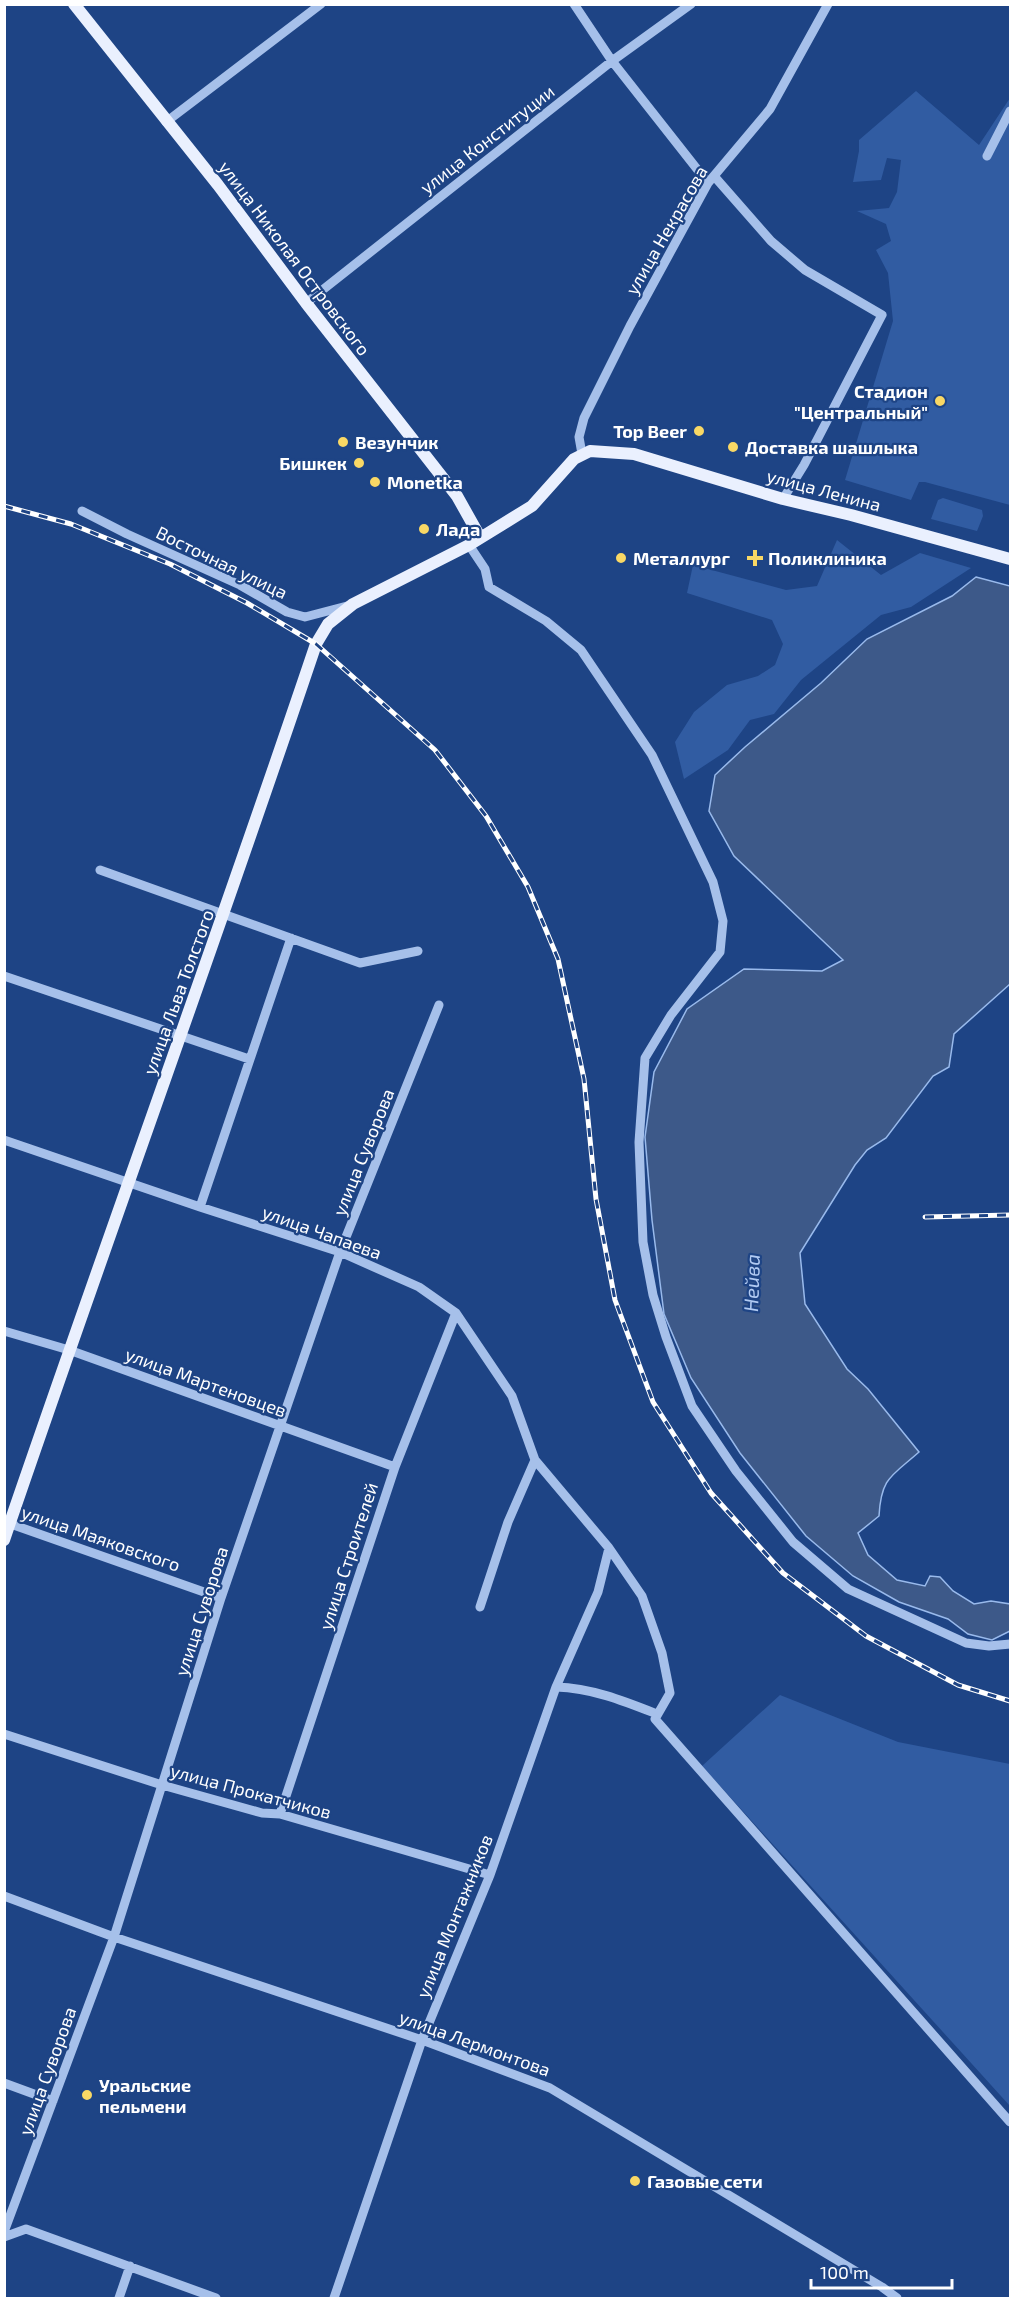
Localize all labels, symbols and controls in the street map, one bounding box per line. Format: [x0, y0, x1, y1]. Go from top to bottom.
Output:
street label: улица Конституции [416, 80, 558, 198]
street label: улица Николая Островского [215, 156, 375, 360]
street label: улица Некрасова [620, 162, 712, 298]
place label: Стадион "Центральный" [794, 380, 928, 423]
marker: Стадион "Центральный" [933, 394, 947, 408]
place label: Top Beer [613, 420, 687, 442]
marker: Top Beer [692, 424, 706, 438]
place label: Везунчик [355, 431, 438, 453]
marker: Везунчик [336, 435, 350, 449]
place label: Доставка шашлыка [745, 436, 918, 458]
marker: Доставка шашлыка [726, 440, 740, 454]
place label: Бишкек [279, 452, 347, 474]
marker: Бишкек [352, 456, 366, 470]
street label: улица Ленина [765, 464, 883, 516]
place label: Monetka [387, 471, 463, 493]
marker: Monetka [368, 475, 382, 489]
place label: Лада [436, 518, 480, 540]
street label: Восточная улица [153, 521, 291, 603]
marker: Лада [417, 522, 431, 536]
place label: Металлург [633, 547, 730, 569]
place label: Поликлиника [768, 547, 887, 569]
marker: Поликлиника [746, 549, 764, 567]
marker: Металлург [614, 551, 628, 565]
street label: улица Льва Толстого [138, 906, 218, 1078]
street label: улица Суворова [328, 1085, 398, 1219]
street label: улица Чапаева [259, 1200, 385, 1264]
water label: Нейва [738, 1254, 764, 1312]
street label: улица Мартеновцев [122, 1343, 290, 1421]
street label: улица Строителей [314, 1480, 382, 1632]
street label: улица Маяковского [19, 1500, 183, 1576]
street label: улица Суворова [170, 1543, 232, 1679]
street label: улица Прокатчиков [168, 1759, 334, 1823]
street label: улица Монтажников [411, 1831, 497, 2001]
street label: улица Суворова [14, 2004, 80, 2138]
street label: улица Лермонтова [396, 2005, 554, 2081]
place label: Уральские пельмени [99, 2074, 191, 2117]
marker: Уральские пельмени [80, 2088, 94, 2102]
place label: Газовые сети [647, 2170, 763, 2192]
marker: Газовые сети [628, 2174, 642, 2188]
scale bar [811, 2252, 952, 2290]
text: 100 m [820, 2261, 869, 2283]

